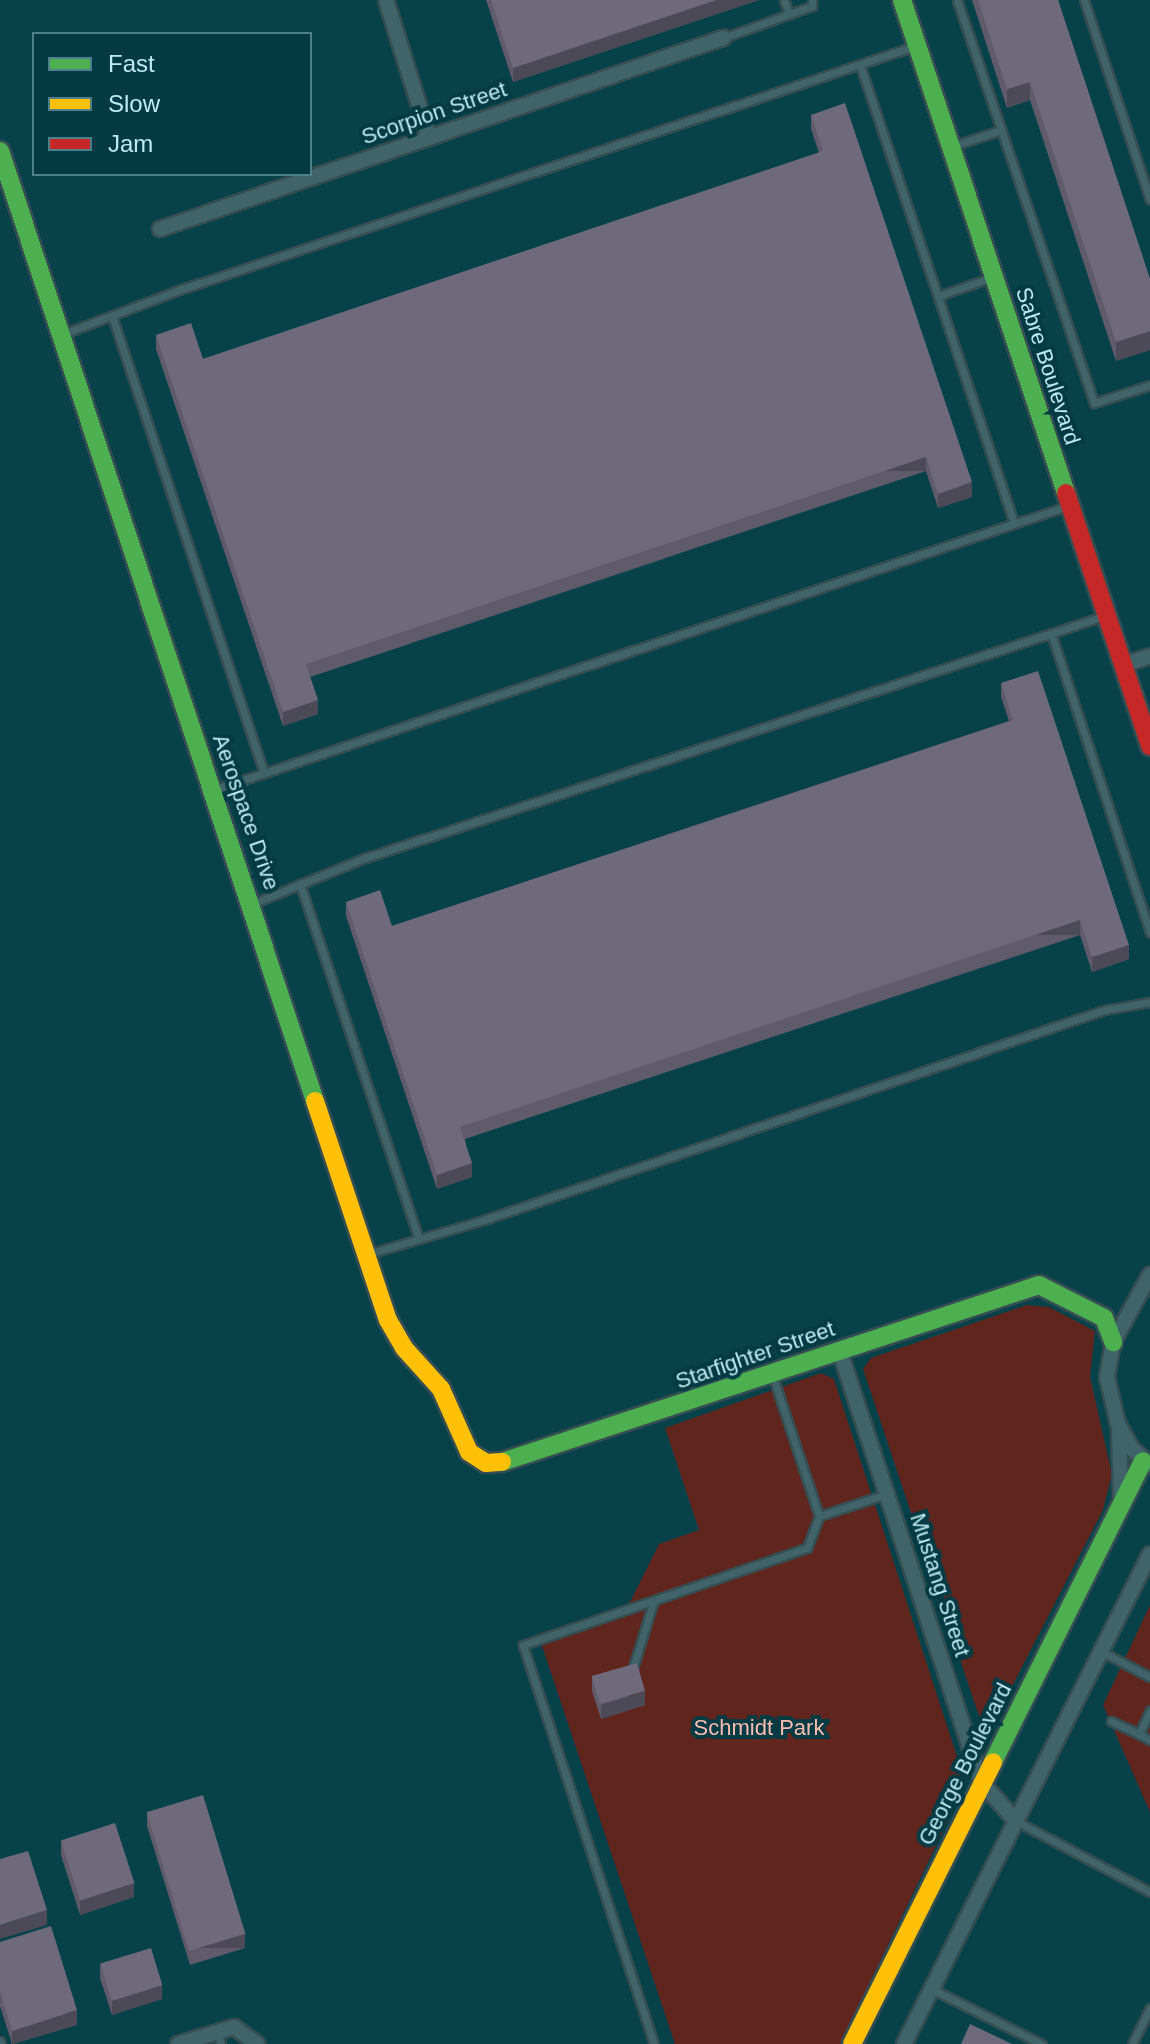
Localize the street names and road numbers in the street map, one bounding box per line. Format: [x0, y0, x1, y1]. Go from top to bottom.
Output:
street label: Scorpion Street [358, 76, 510, 150]
street label: Sabre Boulevard [1010, 284, 1086, 448]
street label: Aerospace Drive [207, 731, 285, 893]
street label: Starfighter Street [672, 1315, 838, 1395]
street label: Mustang Street [904, 1510, 976, 1660]
street label: George Boulevard [913, 1678, 1017, 1850]

